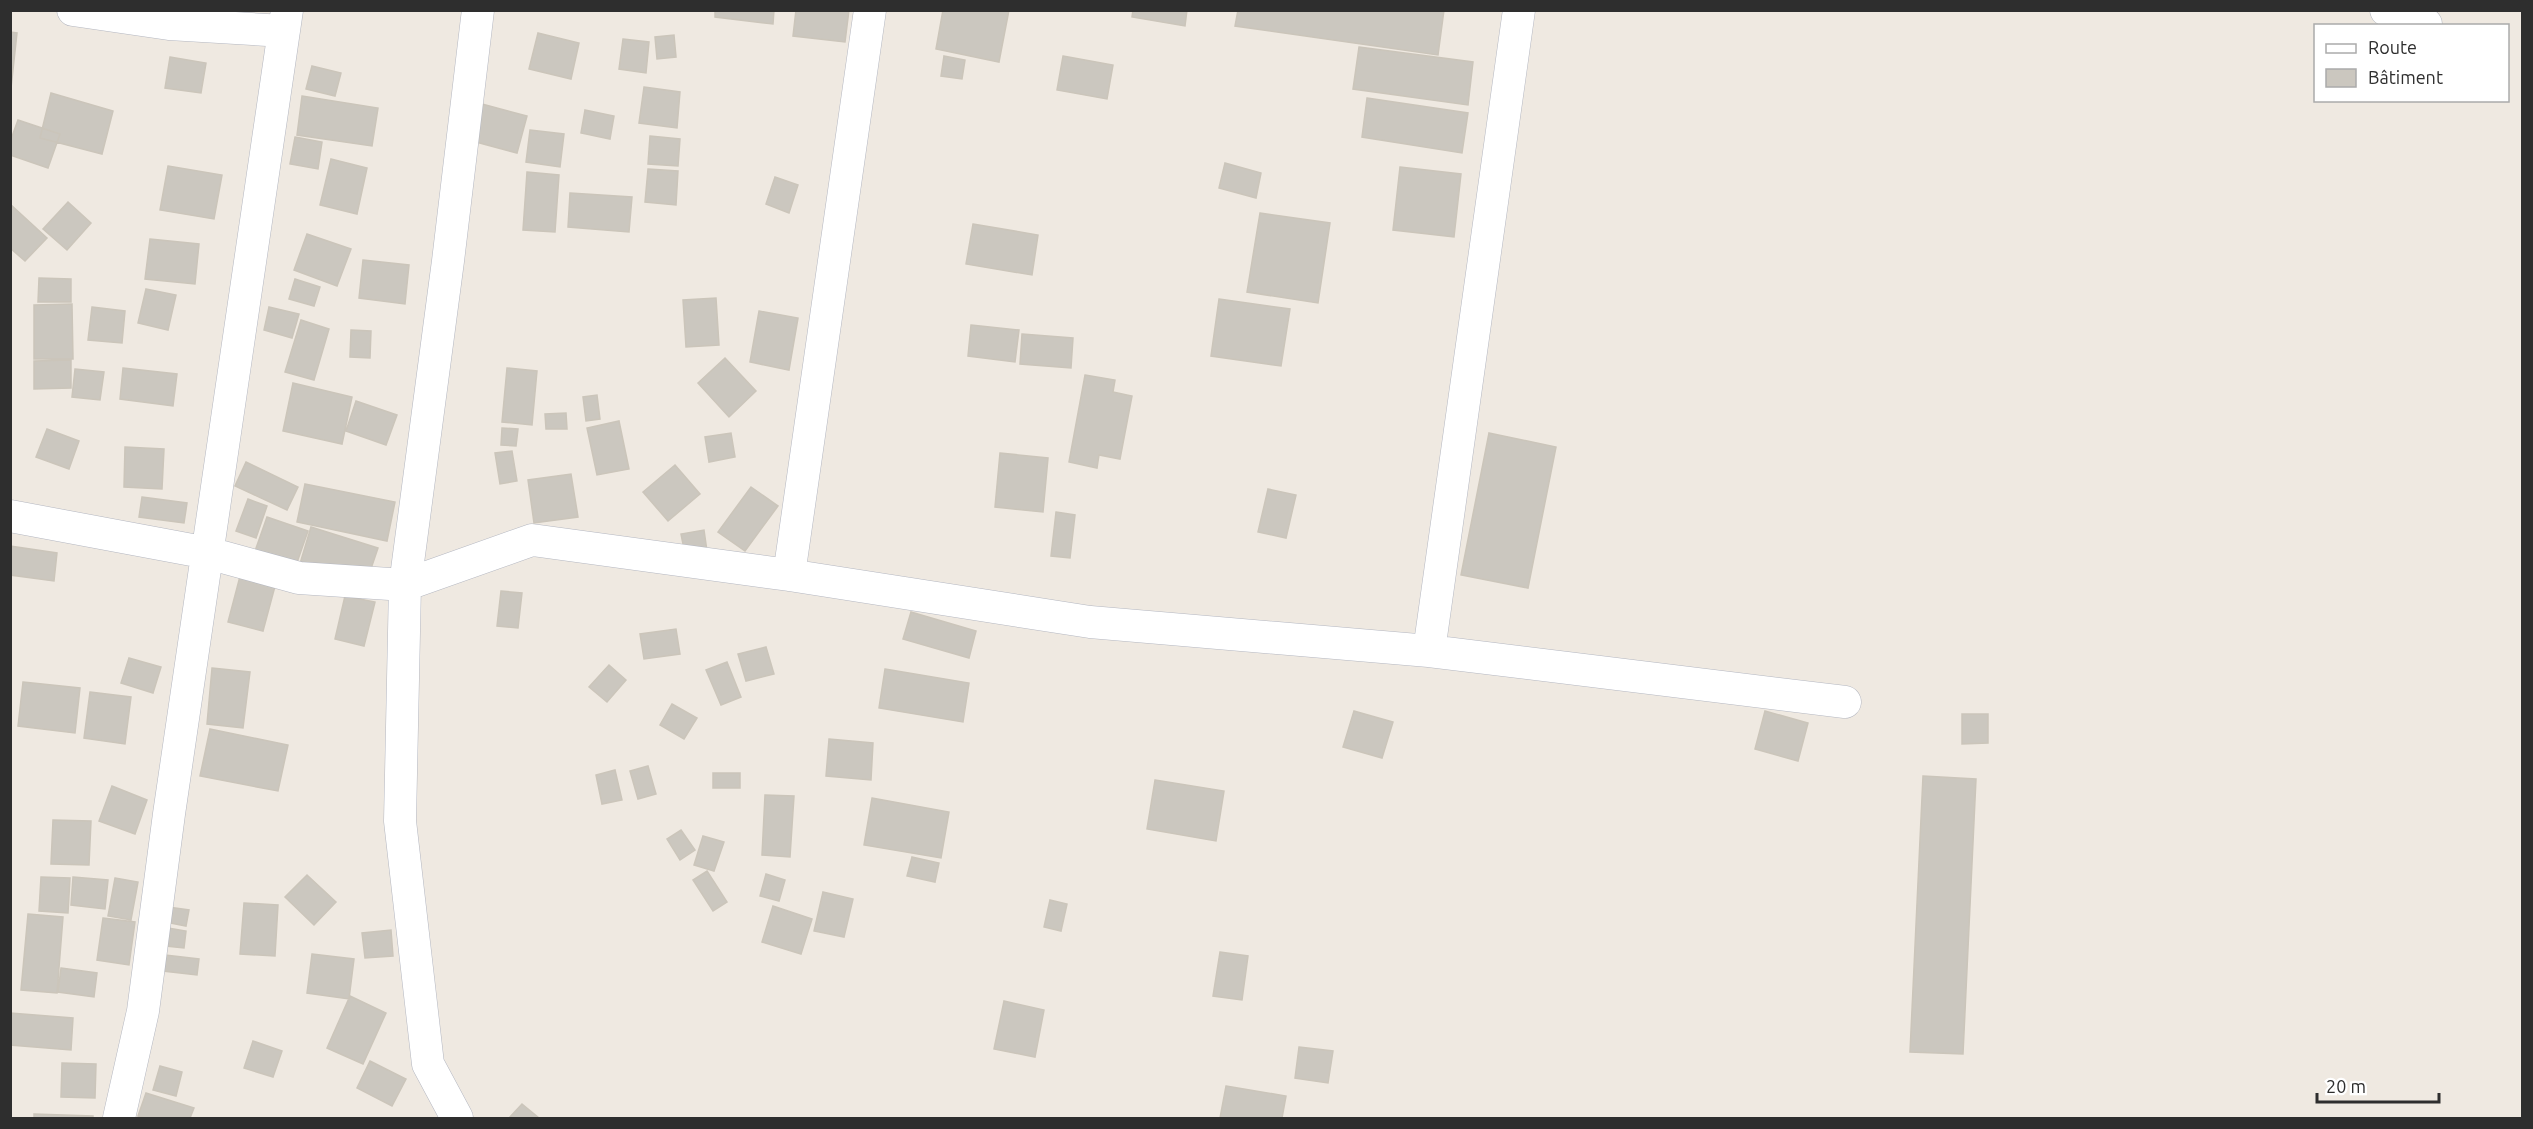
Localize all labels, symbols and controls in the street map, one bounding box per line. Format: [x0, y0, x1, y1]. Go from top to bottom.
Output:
legend [2314, 24, 2509, 102]
text: Route [2368, 37, 2417, 57]
text: Bâtiment [2368, 67, 2443, 87]
scale bar [2317, 1066, 2438, 1104]
text: 20 m [2326, 1076, 2366, 1096]

